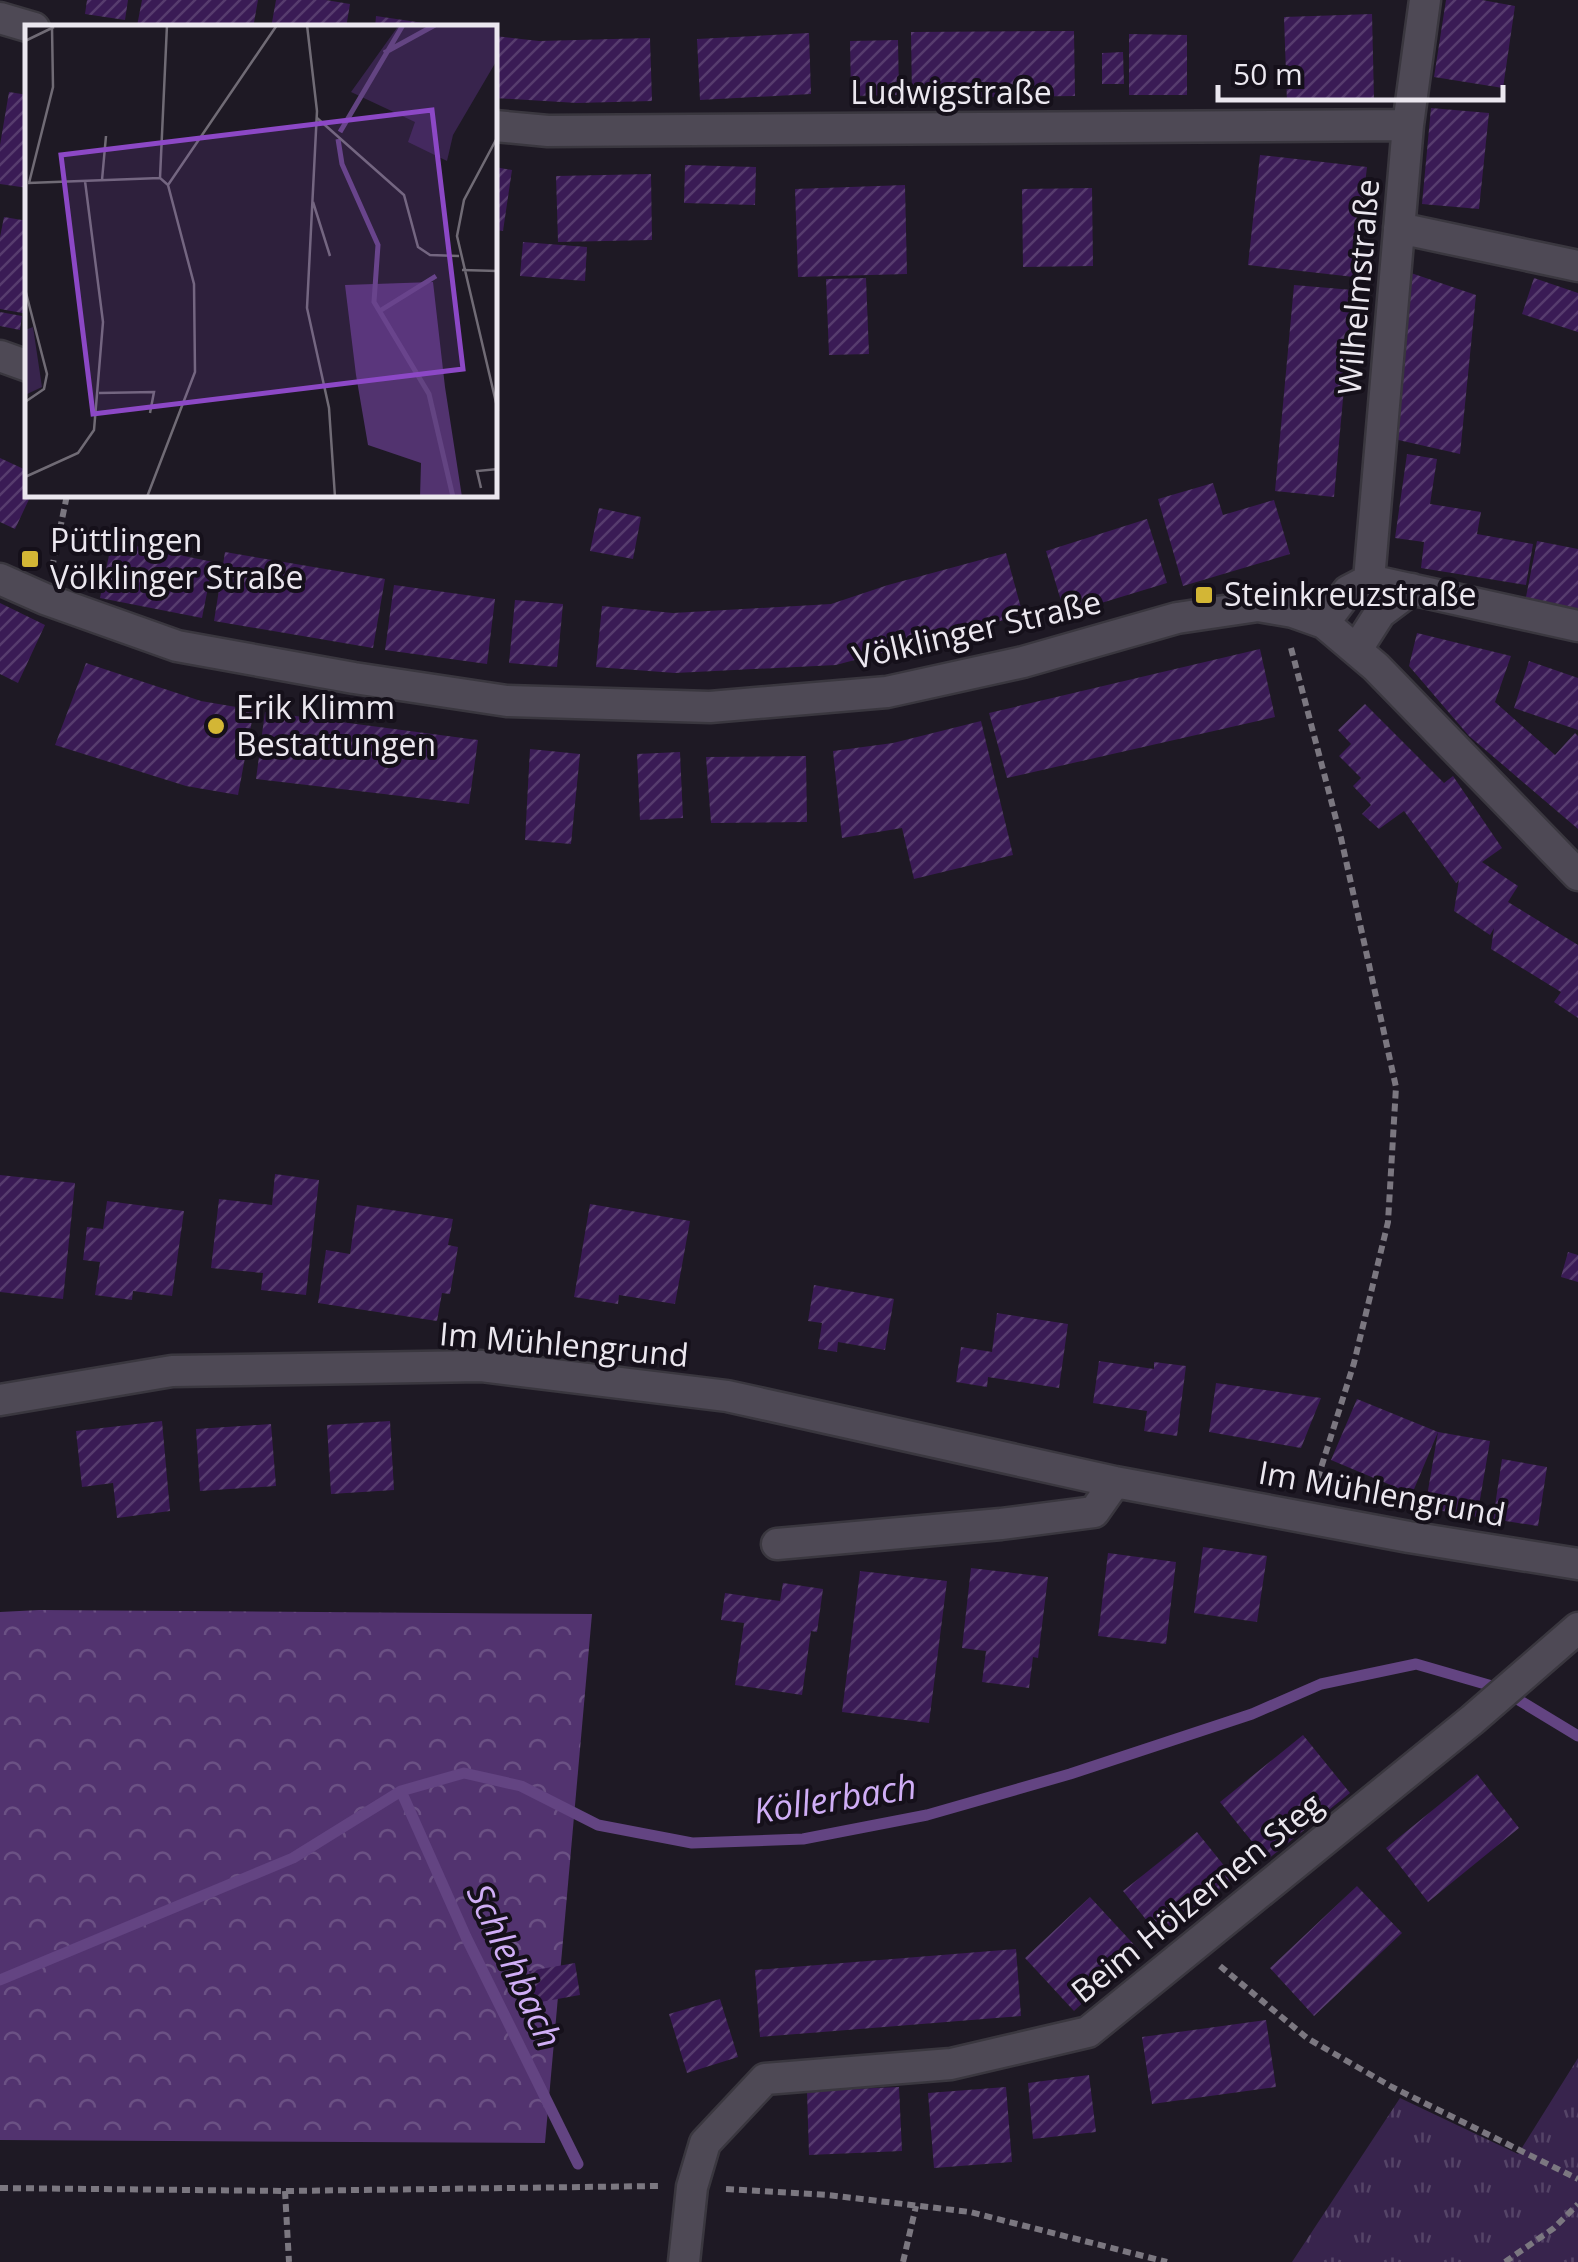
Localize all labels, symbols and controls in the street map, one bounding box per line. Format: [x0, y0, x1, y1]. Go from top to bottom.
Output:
inset map [25, 25, 498, 498]
scale bar [1218, 40, 1503, 102]
text: 50 m [1233, 53, 1303, 94]
street label: Ludwigstraße [850, 70, 1052, 113]
street label: Wilhelmstraße [1327, 177, 1388, 397]
place label: Püttlingen Völklinger Straße [50, 518, 303, 598]
marker: Püttlingen Völklinger Straße [19, 548, 41, 570]
place label: Steinkreuzstraße [1224, 572, 1477, 615]
street label: Völklinger Straße [848, 579, 1105, 678]
marker: Steinkreuzstraße [1193, 584, 1215, 606]
place label: Erik Klimm Bestattungen [236, 685, 436, 765]
marker: Erik Klimm Bestattungen [205, 715, 227, 737]
street label: Im Mühlengrund [438, 1311, 690, 1376]
street label: Im Mühlengrund [1255, 1450, 1509, 1535]
water label: Köllerbach [750, 1761, 920, 1834]
street label: Beim Hölzernen Steg [1062, 1782, 1331, 2012]
water label: Schlehbach [457, 1876, 574, 2055]

